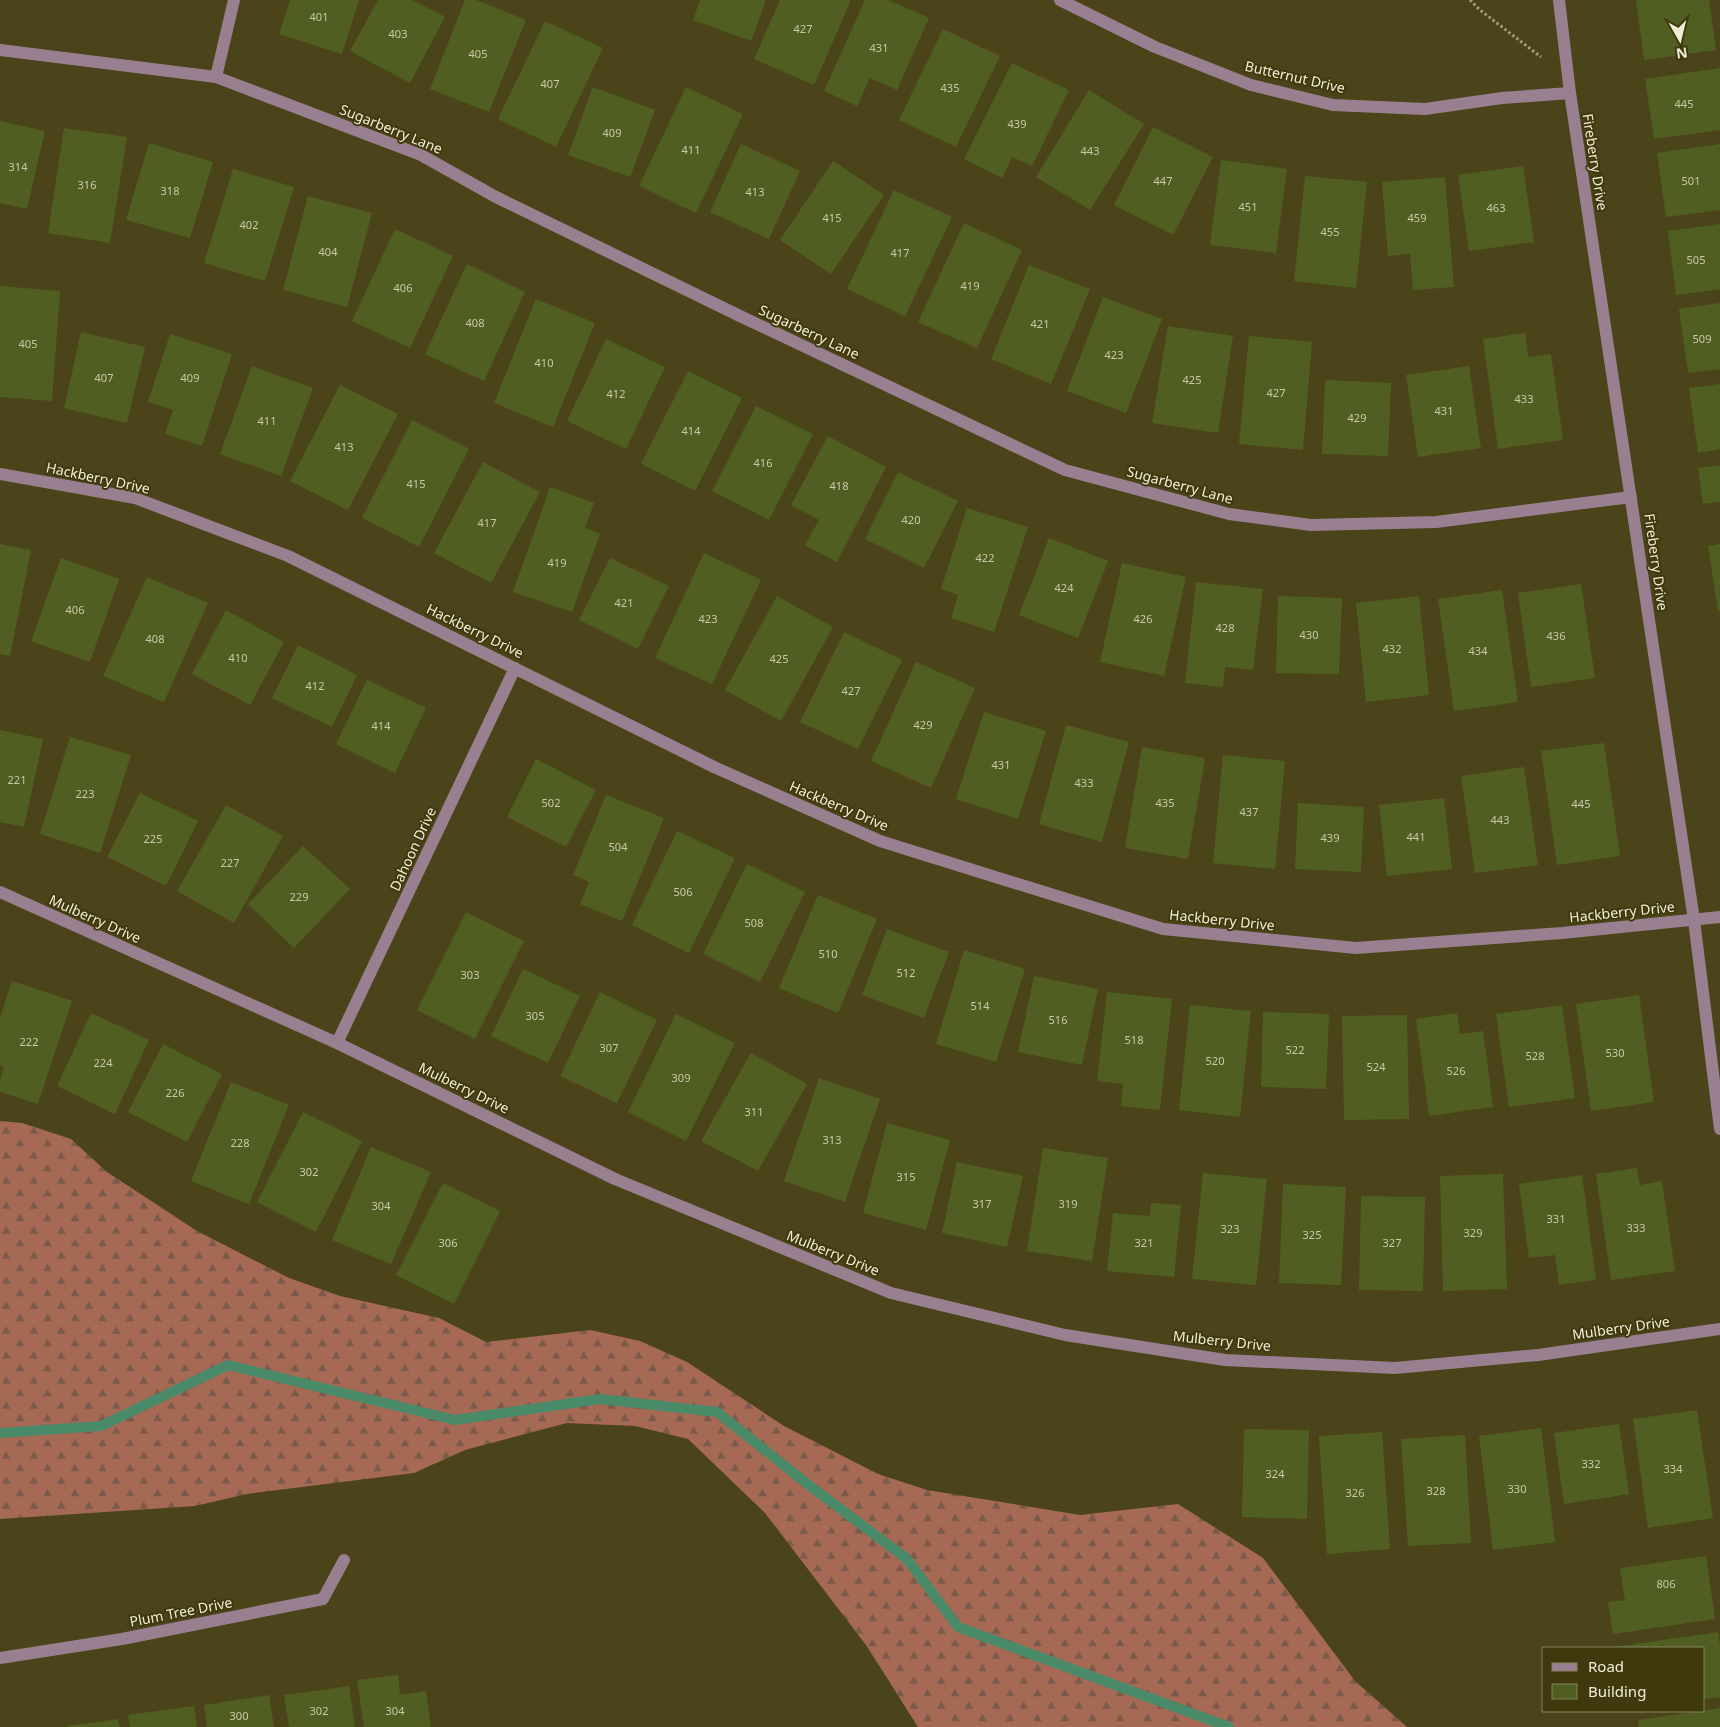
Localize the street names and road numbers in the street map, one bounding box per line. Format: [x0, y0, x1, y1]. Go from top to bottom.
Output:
street label: Butternut Drive [1243, 56, 1347, 97]
street label: Sugarberry Lane [337, 99, 445, 158]
street label: Fireberry Drive [1578, 112, 1613, 212]
street label: Sugarberry Lane [756, 300, 863, 363]
street label: Hackberry Drive [44, 457, 152, 498]
street label: Sugarberry Lane [1125, 461, 1235, 508]
street label: Fireberry Drive [1640, 512, 1673, 612]
street label: Hackberry Drive [423, 599, 527, 662]
street label: Hackberry Drive [787, 776, 892, 835]
street label: Dahoon Drive [385, 804, 440, 894]
street label: Mulberry Drive [46, 890, 144, 947]
street label: Hackberry Drive [1568, 897, 1676, 926]
street label: Hackberry Drive [1168, 905, 1276, 934]
street label: Mulberry Drive [416, 1057, 513, 1118]
street label: Mulberry Drive [784, 1225, 882, 1280]
street label: Mulberry Drive [1571, 1311, 1671, 1344]
street label: Mulberry Drive [1172, 1326, 1272, 1355]
street label: Plum Tree Drive [128, 1592, 234, 1631]

